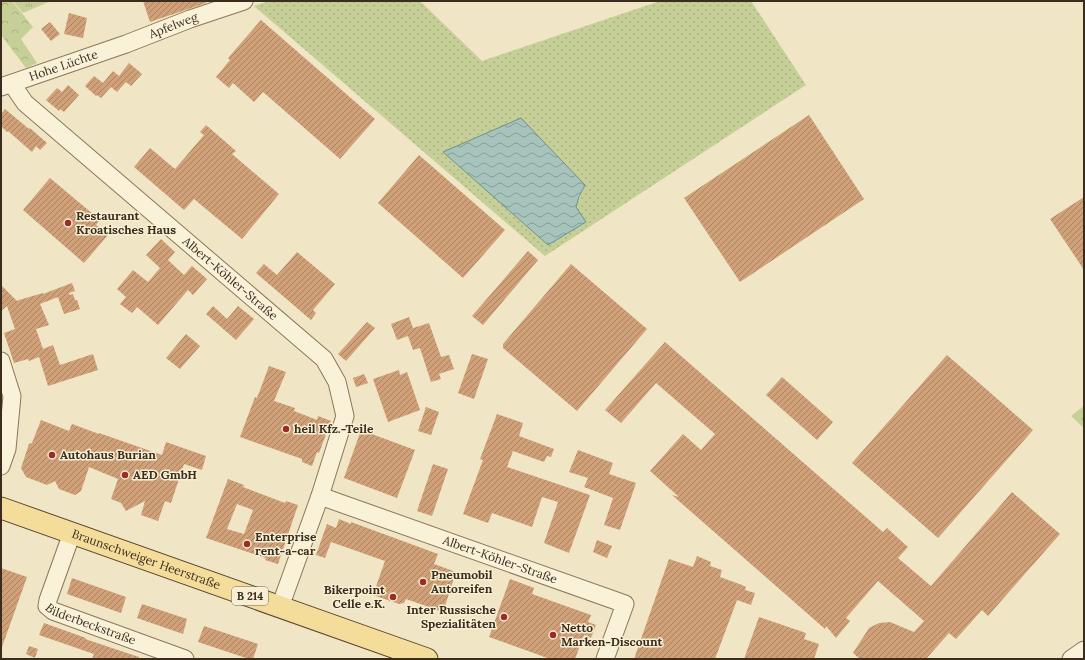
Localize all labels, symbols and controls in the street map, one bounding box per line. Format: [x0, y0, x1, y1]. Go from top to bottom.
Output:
street label: Apfelweg [146, 9, 200, 42]
street label: Hohe Lüchte [27, 46, 100, 84]
place label: Restaurant Kroatisches Haus [76, 208, 176, 237]
marker: Restaurant Kroatisches Haus [63, 218, 73, 228]
street label: Albert-Köhler-Straße [179, 233, 281, 323]
place label: heil Kfz.-Teile [294, 421, 374, 436]
marker: heil Kfz.-Teile [281, 424, 291, 434]
place label: Autohaus Burian [60, 447, 156, 462]
marker: Autohaus Burian [47, 450, 57, 460]
place label: AED GmbH [133, 467, 197, 482]
marker: AED GmbH [120, 470, 130, 480]
street label: Braunschweiger Heerstraße [70, 526, 223, 592]
place label: Enterprise rent-a-car [255, 529, 317, 558]
street label: Albert-Köhler-Straße [440, 532, 560, 587]
marker: Enterprise rent-a-car [242, 539, 252, 549]
place label: Pneumobil Autoreifen [431, 567, 493, 596]
marker: Pneumobil Autoreifen [418, 577, 428, 587]
place label: Bikerpoint Celle e.K. [324, 582, 386, 611]
road number: B 214 [232, 587, 268, 605]
marker: Bikerpoint Celle e.K. [388, 592, 398, 602]
street label: Bilderbeckstraße [43, 600, 139, 648]
place label: Inter Russische Spezialitäten [406, 602, 497, 631]
marker: Inter Russische Spezialitäten [499, 612, 509, 622]
place label: Netto Marken-Discount [561, 620, 664, 649]
marker: Netto Marken-Discount [548, 630, 558, 640]

